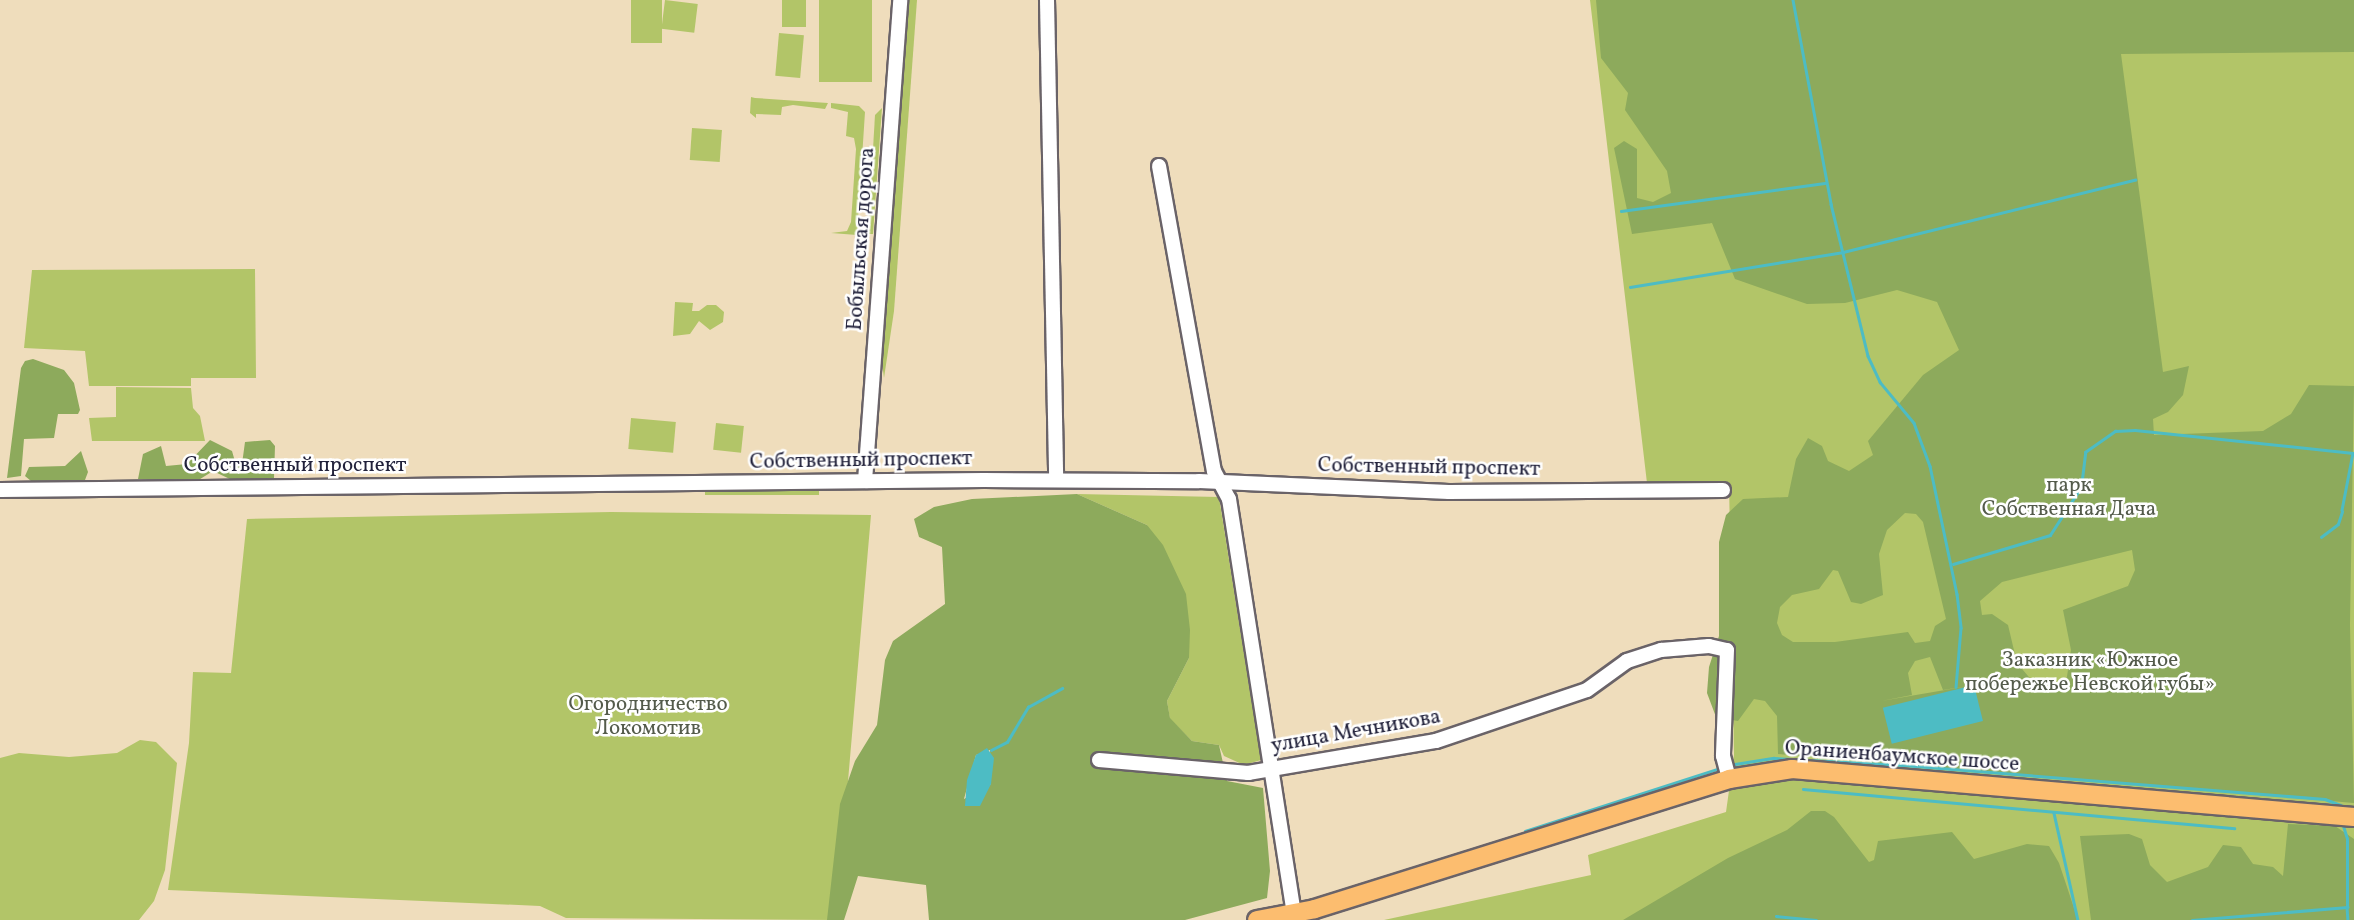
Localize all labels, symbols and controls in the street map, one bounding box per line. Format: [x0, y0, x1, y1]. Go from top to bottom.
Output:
street label: Бобыльская дорога [843, 146, 881, 332]
street label: Собственный проспект [749, 446, 973, 476]
street label: Собственный проспект [184, 453, 406, 479]
street label: Собственный проспект [1317, 453, 1541, 483]
park label: парк Собственная Дача [1982, 473, 2156, 523]
park label: Заказник «Южное побережье Невской губы» [1965, 648, 2215, 698]
park label: Огородничество Локомотив [568, 692, 728, 742]
street label: улица Мечникова [1269, 705, 1443, 759]
street label: Ораниенбаумское шоссе [1784, 736, 2020, 778]

